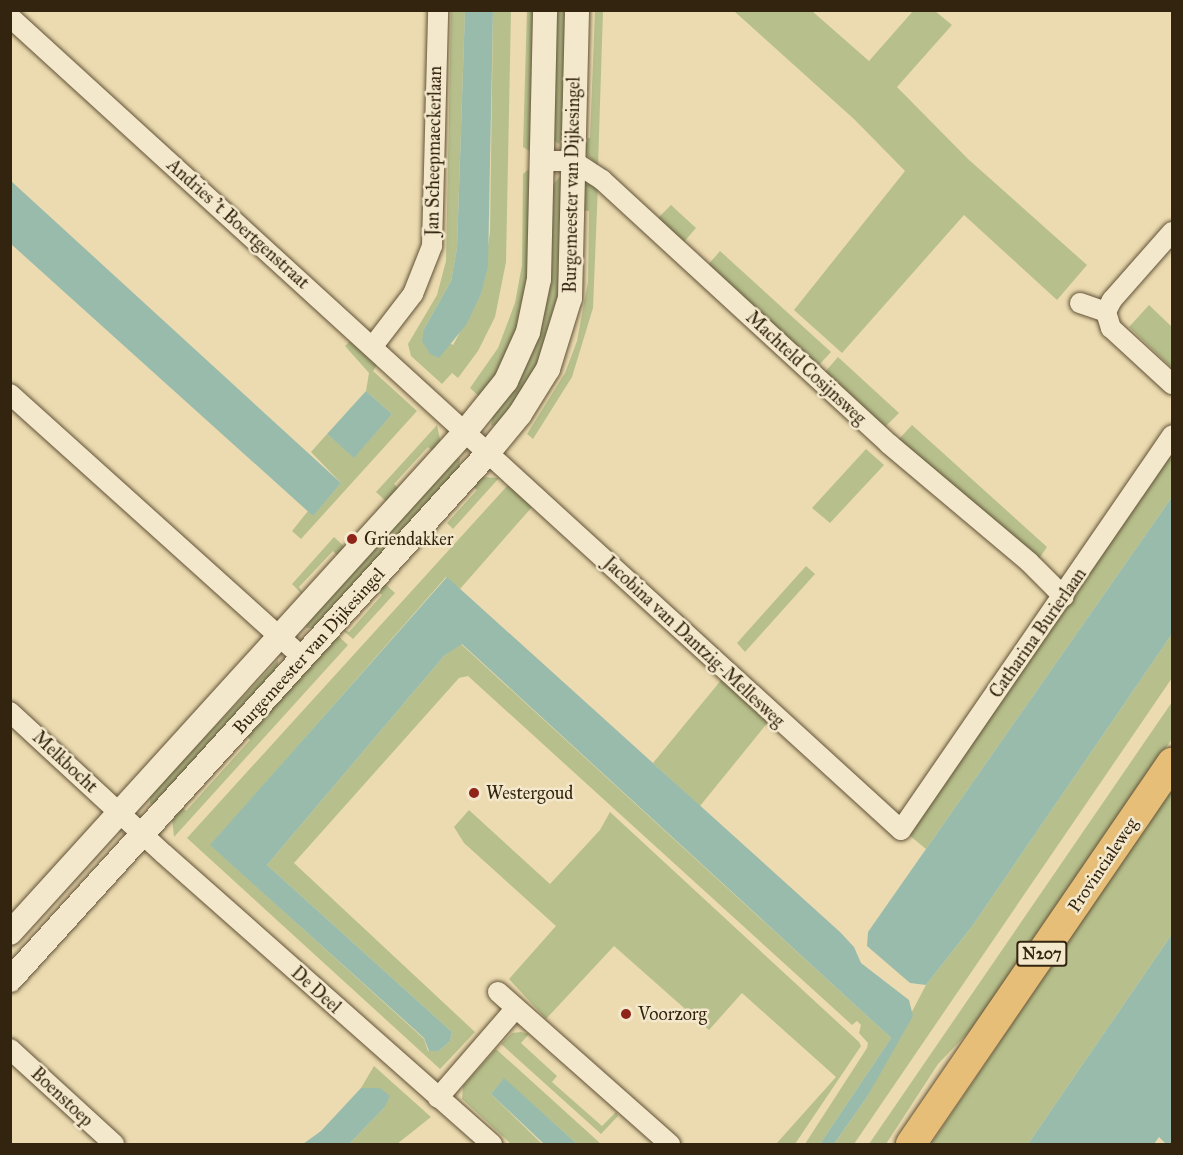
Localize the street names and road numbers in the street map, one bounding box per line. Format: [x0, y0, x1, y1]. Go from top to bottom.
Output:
street label: Jan Scheepmaeckerlaan [422, 66, 446, 236]
street label: Burgemeester van Dijkesingel [559, 77, 585, 293]
street label: Andries 't Boertgenstraat [162, 154, 314, 294]
street label: Machteld Cosijnsweg [741, 307, 871, 429]
street label: Jacobina van Dantzig-Mellesweg [599, 552, 789, 732]
street label: Burgemeester van Dijkesingel [229, 563, 389, 739]
street label: Catharina Burierlaan [985, 564, 1091, 702]
street label: Melkbocht [28, 727, 102, 797]
street label: Provincialeweg [1063, 814, 1143, 916]
road number: N207 [1015, 941, 1069, 967]
street label: De Deel [287, 962, 345, 1018]
street label: Boenstoep [26, 1063, 98, 1131]

